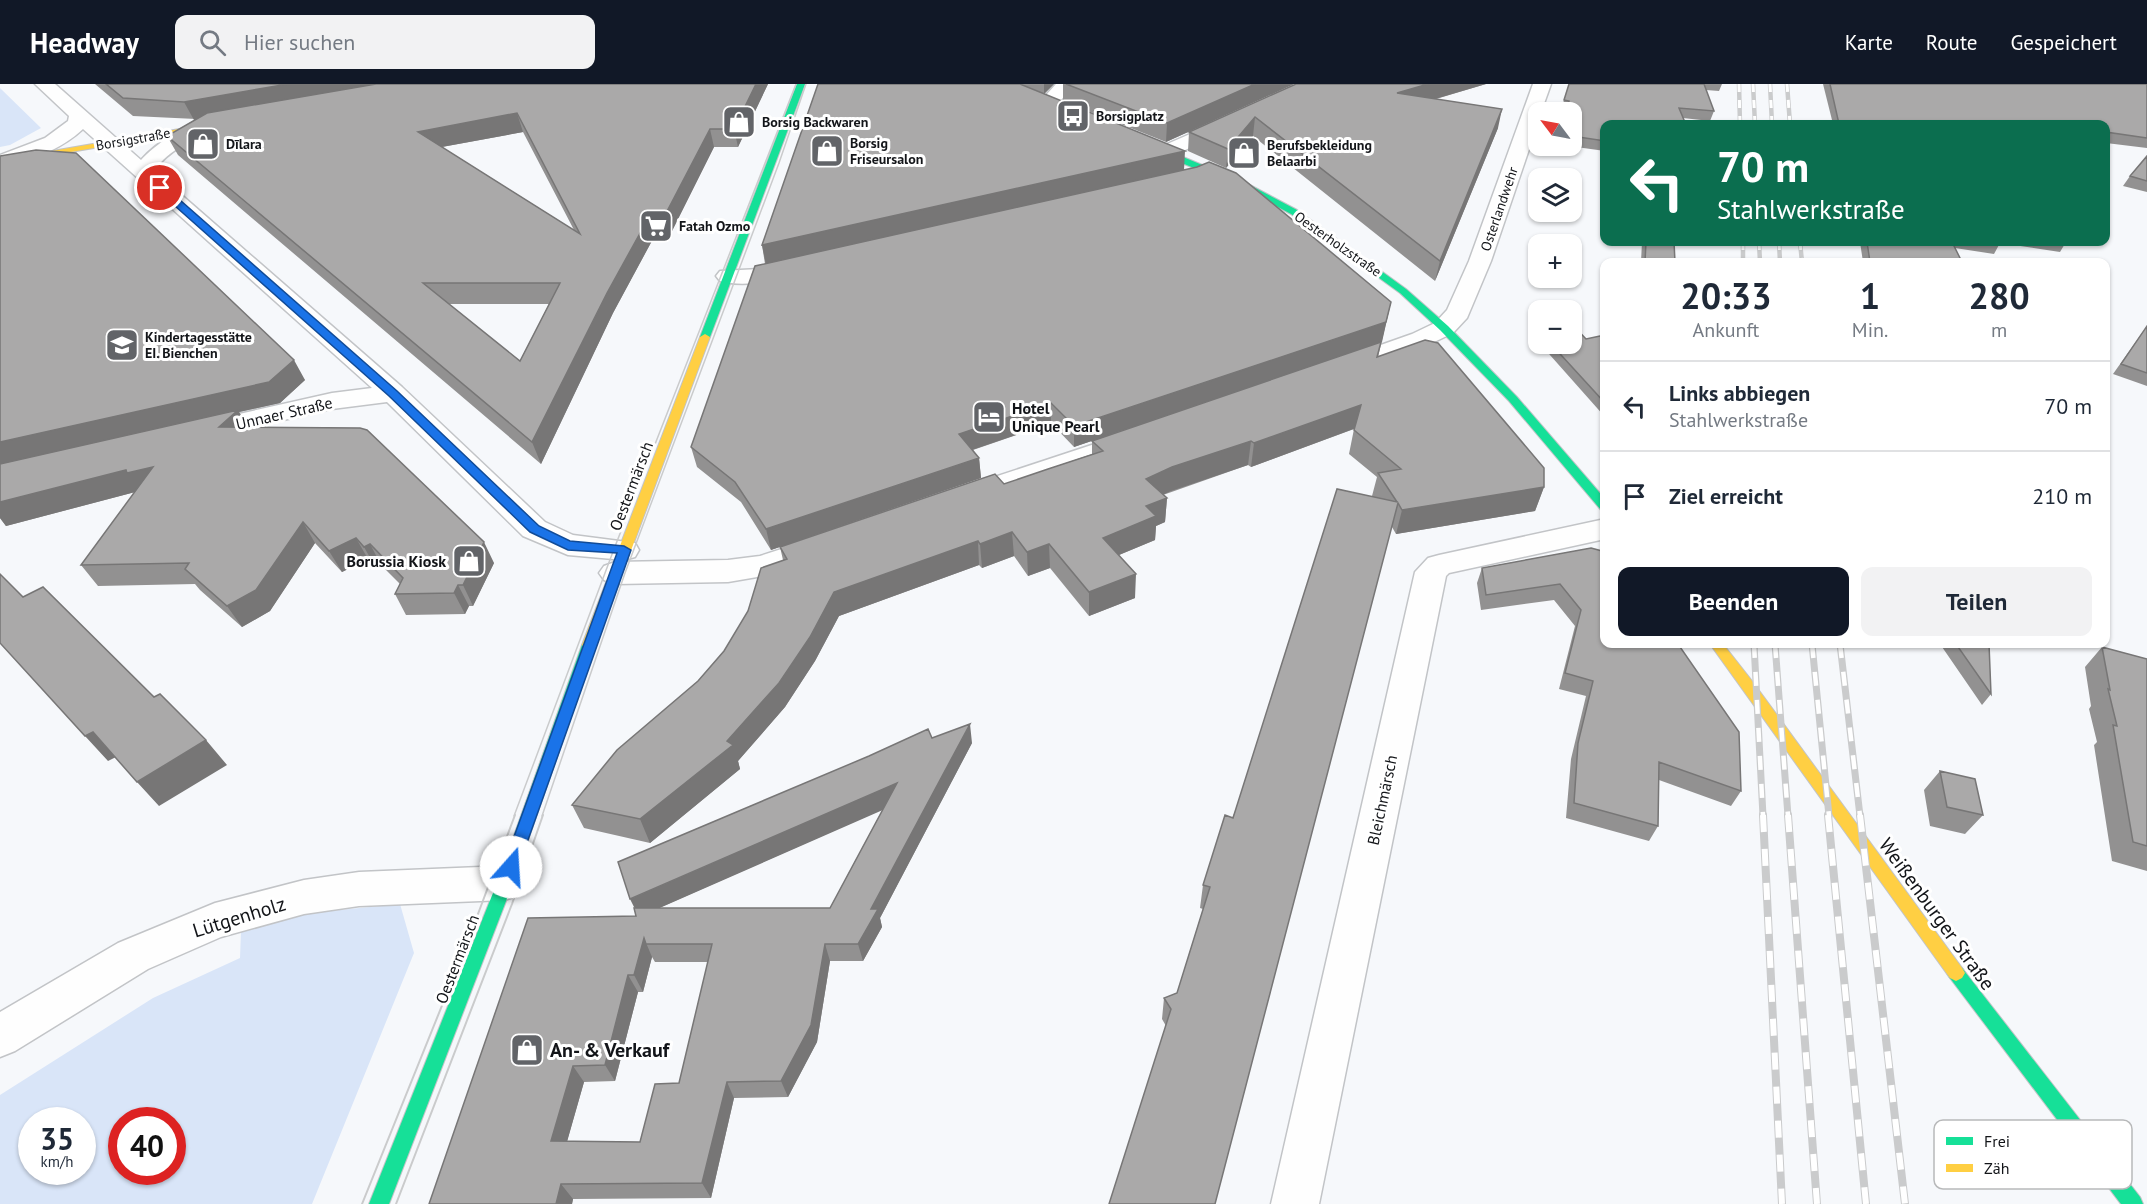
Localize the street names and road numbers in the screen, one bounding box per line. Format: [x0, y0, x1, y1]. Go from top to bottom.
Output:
street label: Borsigstraße [94, 124, 172, 154]
street label: Osterlandwehr [1476, 164, 1522, 253]
street label: Oesterholzstraße [1291, 207, 1385, 281]
street label: Unnaer Straße [234, 392, 334, 434]
street label: Oestermärsch [605, 439, 657, 533]
street label: Bleichmärsch [1363, 753, 1401, 847]
street label: Weißenburger Straße [1873, 833, 2001, 995]
street label: Lütgenholz [189, 891, 289, 943]
street label: Oestermärsch [431, 912, 483, 1006]

